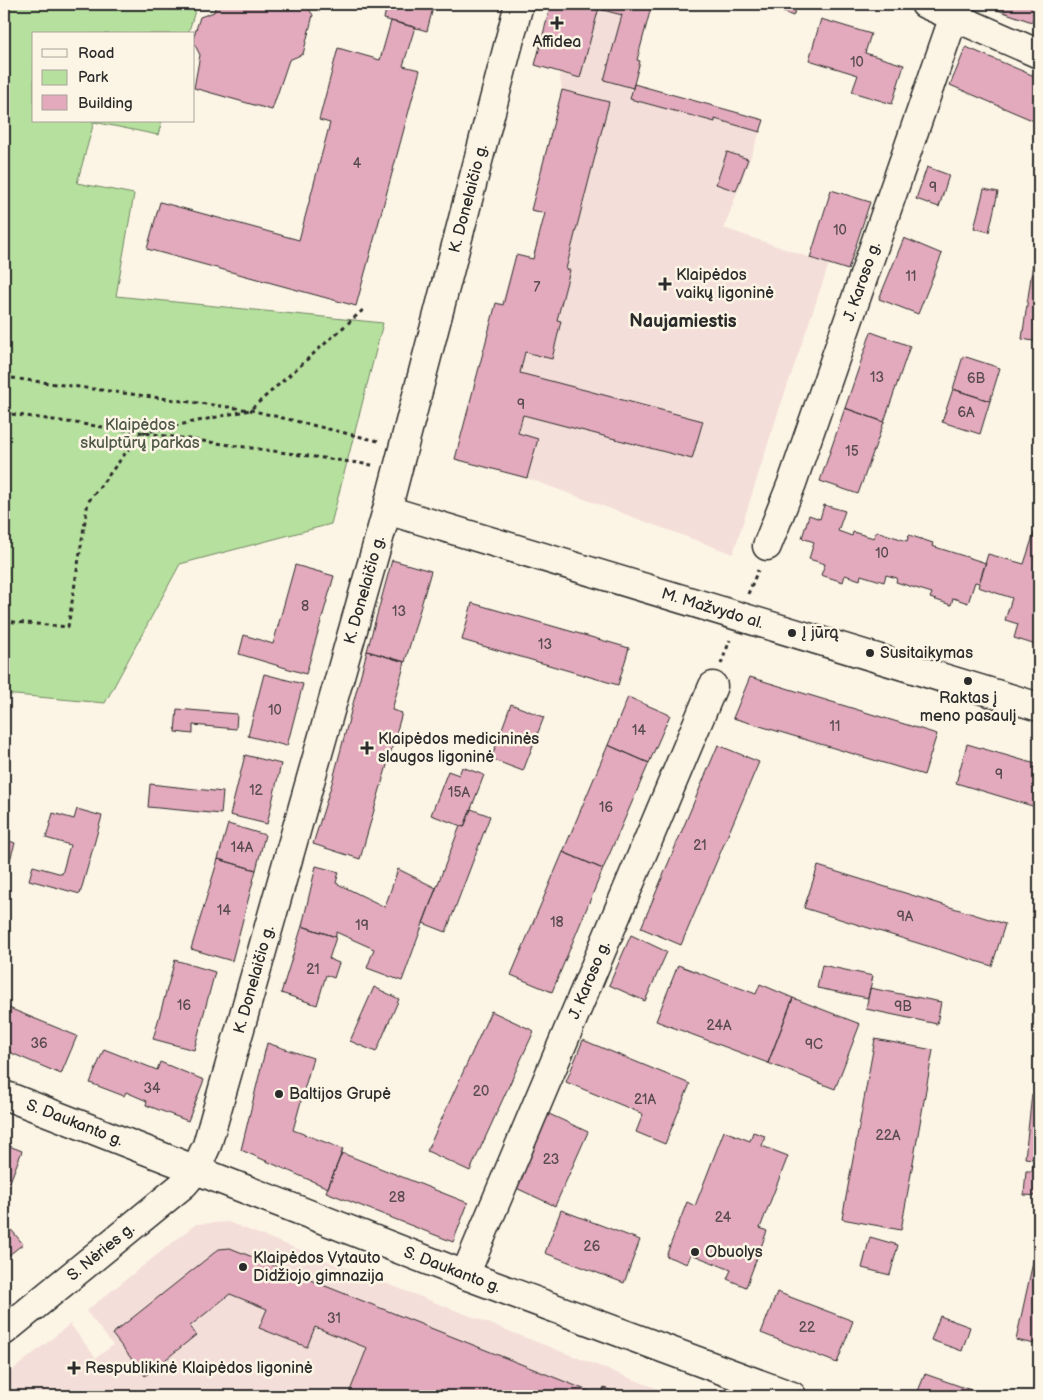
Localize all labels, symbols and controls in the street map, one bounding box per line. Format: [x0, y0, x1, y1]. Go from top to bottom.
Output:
marker: Affidea [550, 16, 564, 30]
legend [32, 32, 195, 122]
place label: Affidea [533, 33, 581, 52]
text: Road [78, 44, 114, 63]
house number: 10 [850, 54, 864, 71]
text: Park [78, 68, 109, 87]
text: Building [78, 94, 133, 113]
street label: K. Donelaičio g. [445, 142, 492, 255]
house number: 4 [353, 155, 362, 172]
house number: 9 [929, 179, 937, 196]
house number: 10 [833, 222, 847, 239]
street label: J. Karoso g. [839, 239, 884, 324]
place label: Klaipėdos vaikų ligoninė [675, 266, 774, 303]
house number: 11 [906, 268, 916, 285]
marker: Klaipėdos vaikų ligoninė [658, 277, 672, 291]
house number: 7 [534, 279, 541, 296]
district label: Naujamiestis [629, 311, 737, 332]
house number: 13 [870, 369, 884, 386]
house number: 6B [967, 370, 985, 387]
house number: 9 [517, 396, 525, 413]
house number: 6A [957, 404, 975, 421]
park label: Klaipėdos skulptūrų parkas [80, 416, 200, 453]
house number: 15 [845, 443, 859, 460]
street label: K. Donelaičio g. [340, 534, 389, 646]
house number: 10 [875, 545, 889, 562]
street label: M. Mažvydo al. [659, 584, 766, 633]
house number: 8 [301, 598, 309, 615]
house number: 13 [392, 603, 406, 620]
place label: Į jūrą [801, 624, 839, 643]
marker: Į jūrą [786, 627, 798, 639]
house number: 13 [538, 636, 552, 653]
place label: Susitaikymas [880, 644, 973, 663]
marker: Susitaikymas [864, 647, 876, 659]
marker: Raktas į meno pasaulį [962, 675, 974, 687]
place label: Raktas į meno pasaulį [920, 689, 1016, 726]
house number: 10 [268, 702, 282, 719]
house number: 11 [830, 718, 840, 735]
house number: 14 [632, 722, 646, 739]
place label: Klaipėdos medicininės slaugos ligoninė [378, 730, 539, 767]
marker: Klaipėdos medicininės slaugos ligoninė [360, 741, 374, 755]
house number: 9 [995, 766, 1003, 783]
house number: 12 [249, 782, 264, 799]
house number: 15A [448, 784, 470, 801]
house number: 16 [599, 799, 613, 816]
house number: 21 [693, 837, 707, 854]
house number: 14A [231, 839, 254, 856]
house number: 14 [217, 902, 231, 919]
house number: 9A [897, 908, 914, 925]
house number: 18 [550, 914, 564, 931]
house number: 19 [355, 917, 369, 934]
street label: K. Donelaičio g. [230, 923, 278, 1036]
street label: J. Karoso g. [564, 938, 614, 1022]
house number: 21 [306, 961, 320, 978]
house number: 16 [177, 997, 191, 1014]
house number: 9B [894, 998, 912, 1015]
house number: 24A [706, 1017, 732, 1034]
house number: 36 [30, 1035, 48, 1052]
house number: 9C [805, 1036, 823, 1053]
house number: 34 [143, 1080, 161, 1097]
house number: 20 [473, 1083, 489, 1100]
place label: Baltijos Grupė [289, 1085, 391, 1104]
marker: Baltijos Grupė [273, 1088, 285, 1100]
house number: 21A [634, 1091, 656, 1108]
street label: S. Daukanto g. [24, 1095, 126, 1150]
house number: 22A [875, 1127, 901, 1144]
house number: 23 [543, 1151, 559, 1168]
house number: 28 [389, 1189, 405, 1206]
house number: 24 [715, 1209, 732, 1226]
street label: S. Nėries g. [63, 1219, 138, 1285]
house number: 26 [584, 1238, 601, 1255]
street label: S. Daukanto g. [401, 1243, 503, 1297]
place label: Obuolys [705, 1243, 763, 1262]
marker: Obuolys [689, 1246, 701, 1258]
place label: Klaipėdos Vytauto Didžiojo gimnazija [253, 1249, 384, 1286]
marker: Klaipėdos Vytauto Didžiojo gimnazija [237, 1261, 249, 1273]
house number: 31 [327, 1310, 341, 1327]
house number: 22 [799, 1319, 816, 1336]
place label: Respublikinė Klaipėdos ligoninė [85, 1359, 313, 1378]
marker: Respublikinė Klaipėdos ligoninė [67, 1361, 81, 1375]

